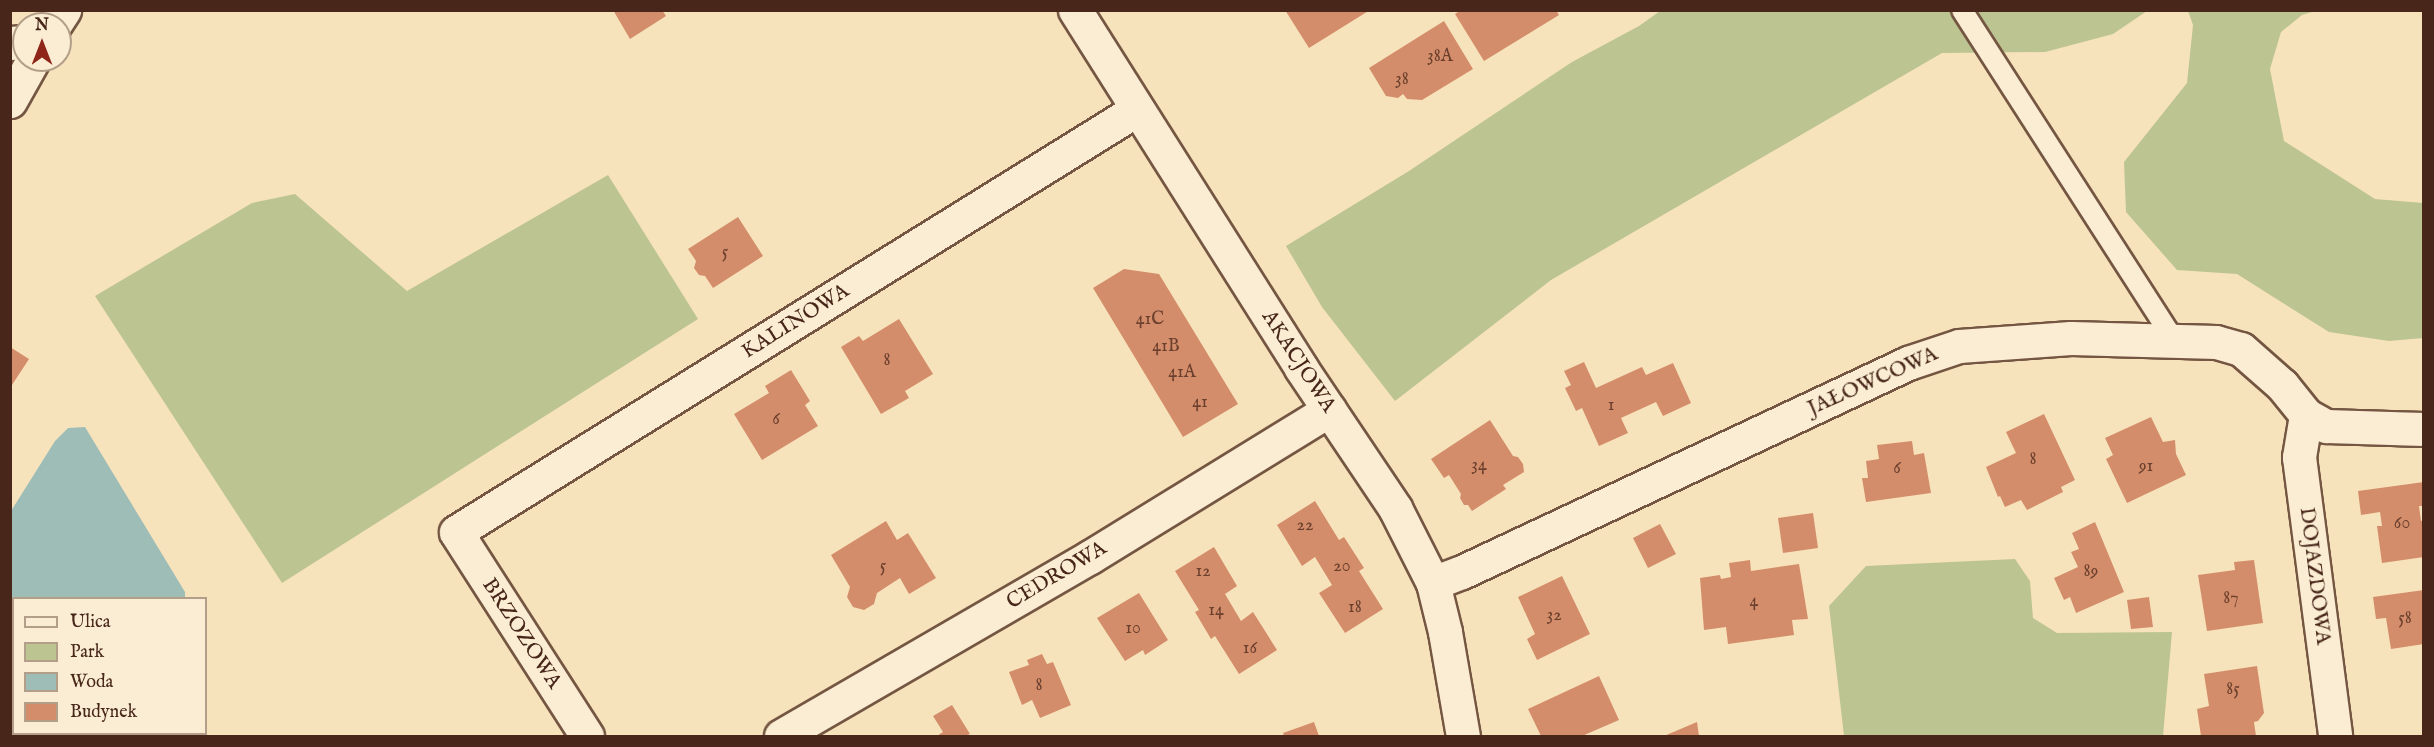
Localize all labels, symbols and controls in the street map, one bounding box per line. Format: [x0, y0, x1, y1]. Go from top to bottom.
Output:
north arrow [12, 12, 72, 72]
text: N [35, 16, 49, 36]
house number: 38A [1427, 46, 1453, 68]
house number: 38 [1395, 69, 1409, 91]
house number: 5 [722, 242, 728, 264]
street label: KALINOWA [738, 279, 854, 365]
street label: AKACJOWA [1256, 306, 1340, 418]
house number: 41C [1136, 309, 1164, 331]
house number: 41B [1152, 336, 1180, 358]
street label: JAŁOWCOWA [1804, 342, 1942, 422]
house number: 8 [883, 350, 891, 372]
house number: 41A [1168, 362, 1196, 384]
house number: 41 [1192, 392, 1208, 414]
house number: 1 [1608, 395, 1614, 417]
house number: 6 [772, 409, 780, 431]
house number: 8 [2029, 449, 2037, 471]
house number: 34 [1471, 455, 1487, 477]
house number: 91 [2139, 456, 2153, 478]
house number: 6 [1893, 458, 1901, 480]
street label: DOJAZDOWA [2293, 506, 2335, 646]
house number: 60 [2394, 513, 2410, 535]
house number: 22 [1297, 515, 1313, 537]
street label: CEDROWA [1002, 536, 1112, 616]
house number: 5 [880, 556, 886, 578]
house number: 20 [1333, 556, 1351, 578]
house number: 12 [1195, 561, 1211, 583]
house number: 89 [2084, 561, 2098, 583]
street label: BRZOZOWA [476, 574, 566, 694]
house number: 87 [2223, 588, 2239, 610]
house number: 4 [1750, 591, 1758, 613]
legend [12, 597, 207, 735]
house number: 18 [1348, 597, 1362, 619]
house number: 14 [1208, 600, 1224, 622]
house number: 32 [1546, 605, 1562, 627]
house number: 58 [2398, 608, 2412, 630]
text: Ulica [70, 611, 111, 634]
house number: 10 [1125, 618, 1141, 640]
house number: 16 [1243, 638, 1257, 660]
text: Park [70, 641, 104, 664]
text: Woda [70, 671, 113, 694]
house number: 8 [1035, 675, 1043, 697]
house number: 85 [2226, 679, 2240, 701]
text: Budynek [70, 701, 137, 724]

